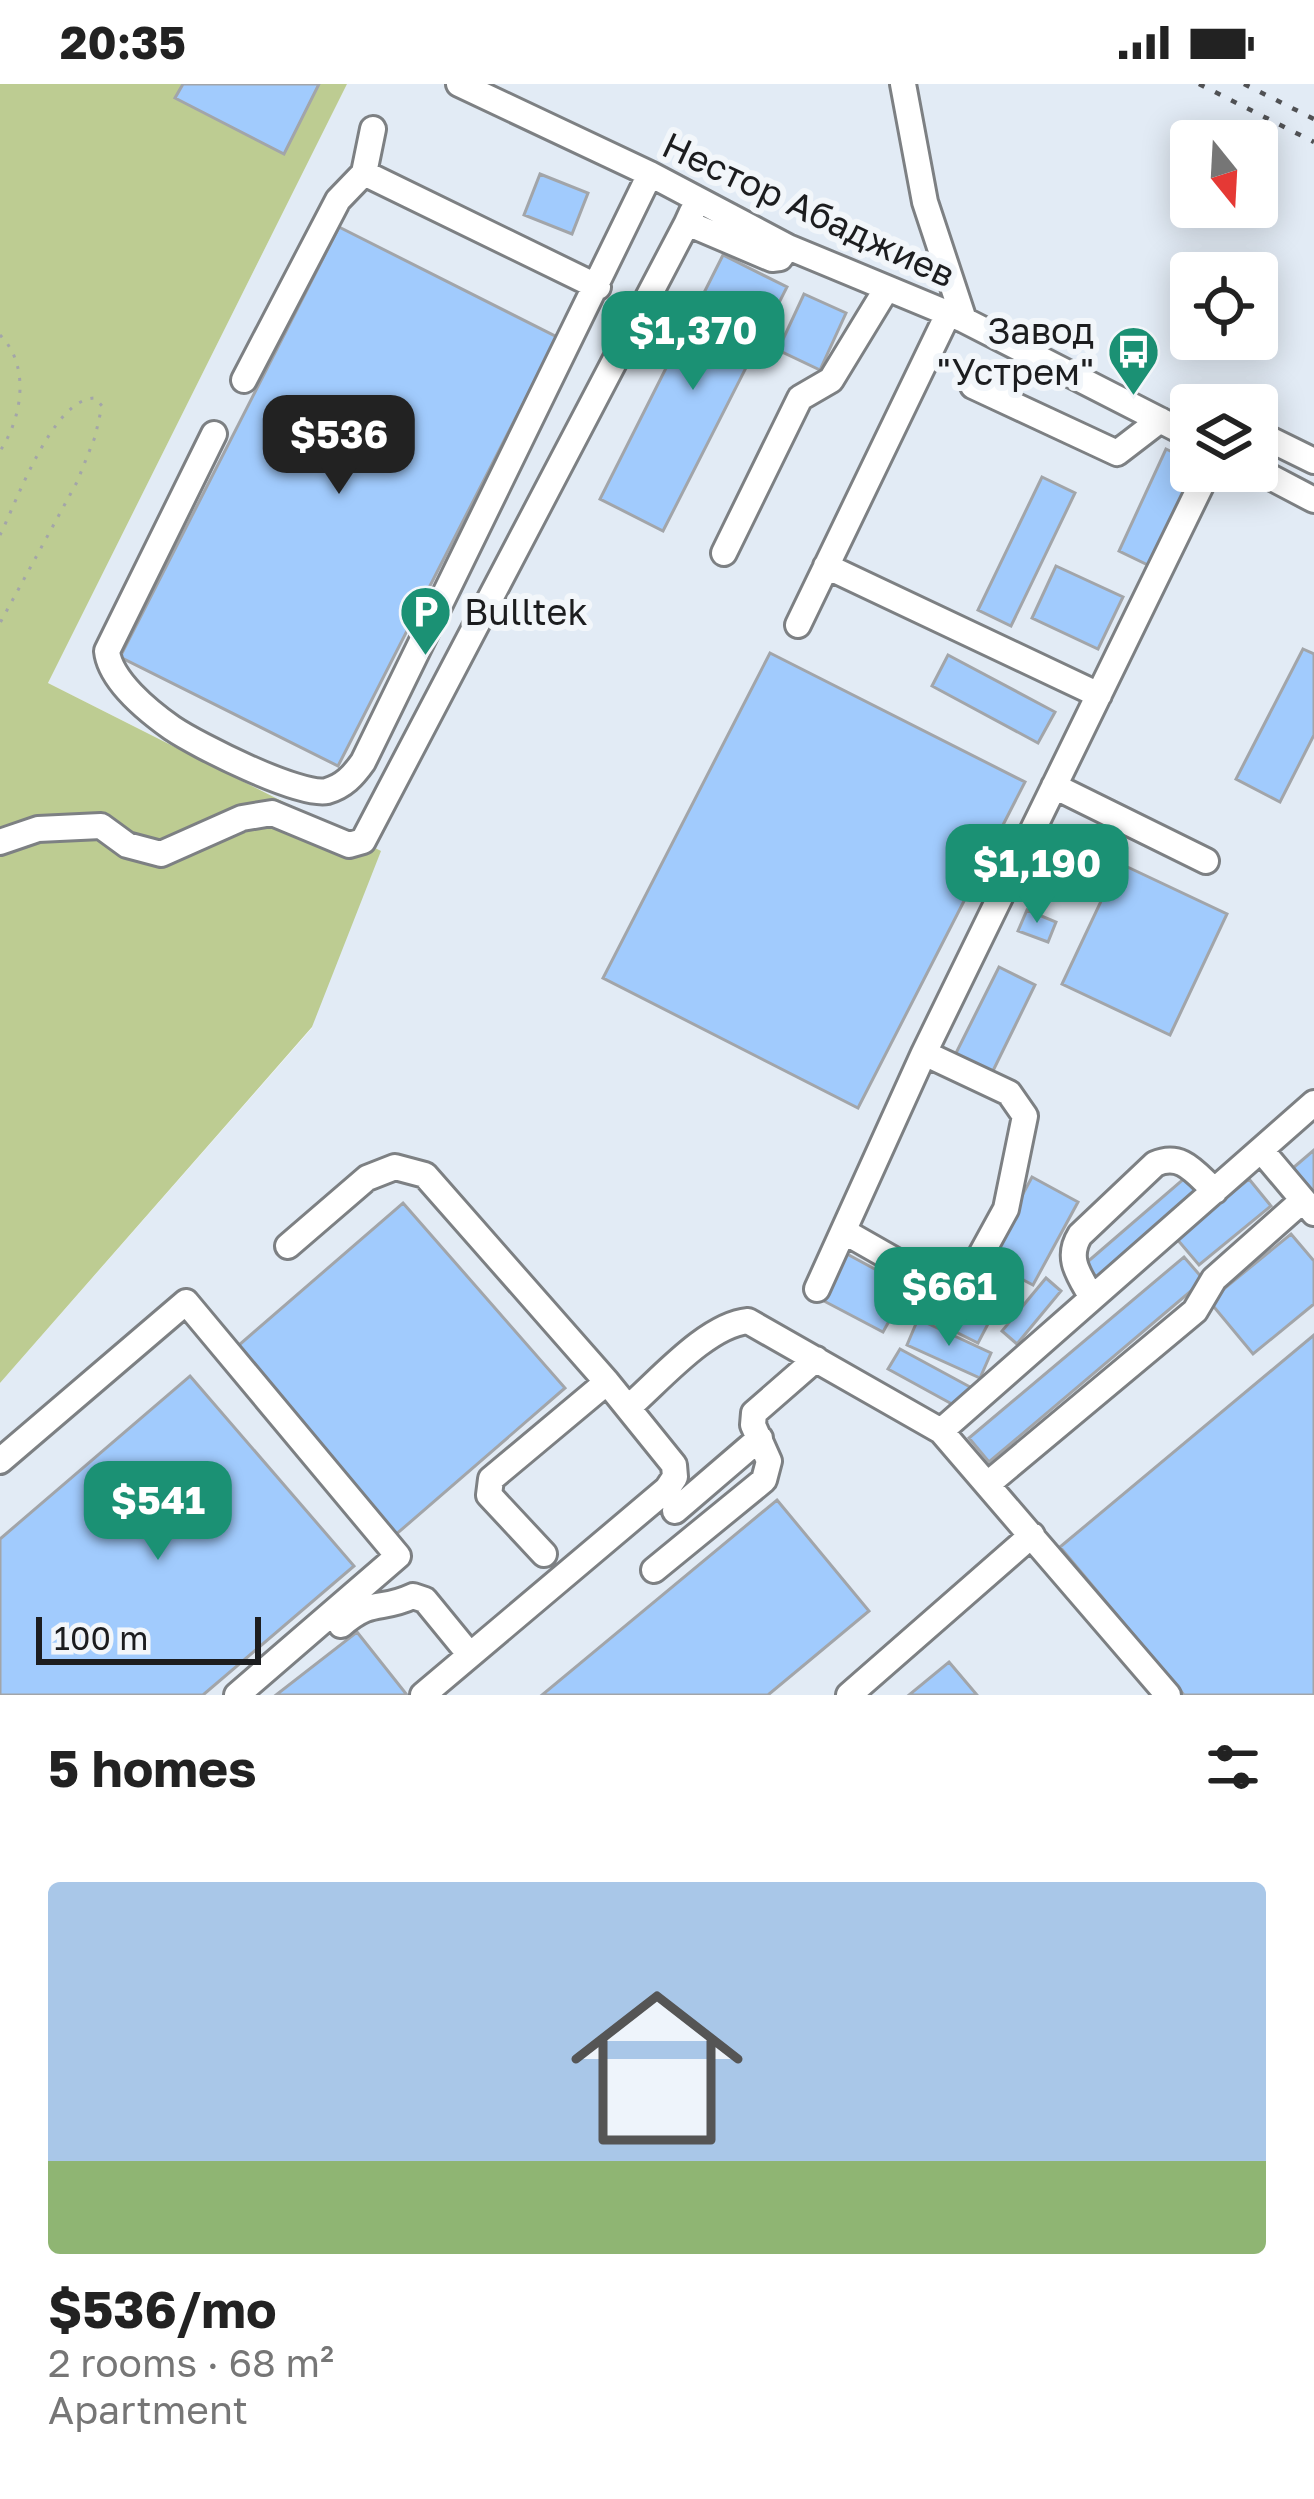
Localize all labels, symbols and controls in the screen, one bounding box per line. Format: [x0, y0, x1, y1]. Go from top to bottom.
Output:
text: 20:35 [60, 15, 186, 69]
north arrow [1170, 120, 1278, 228]
map controls [1170, 120, 1278, 492]
street label: Нестор Абаджиев [656, 122, 962, 296]
button: locate [1170, 252, 1278, 360]
pin: $1,370 [595, 291, 791, 393]
text: $1,370 [628, 306, 758, 353]
place label: Завод "Устрем" [937, 309, 1094, 393]
bus stop icon: Завод "Устрем" [1105, 323, 1161, 397]
button: layers [1170, 384, 1278, 492]
pin: $536 [268, 395, 410, 497]
text: $536 [290, 410, 388, 457]
parking icon: Bulltek [397, 583, 453, 657]
place label: Bulltek [464, 590, 588, 633]
pin: $1,190 [939, 824, 1135, 926]
text: $1,190 [973, 839, 1101, 886]
pin: $661 [878, 1247, 1020, 1349]
text: $661 [901, 1262, 997, 1309]
pin: $541 [87, 1461, 229, 1563]
text: $541 [111, 1476, 205, 1523]
scale bar [36, 1611, 261, 1664]
text: 100 m [54, 1618, 148, 1657]
icon: filters [1200, 1734, 1266, 1800]
text: 5 homes [48, 1737, 257, 1798]
icon: home [549, 1960, 765, 2176]
text: $536/mo [48, 2278, 276, 2339]
text: 2 rooms · 68 m² [48, 2339, 334, 2386]
text: Apartment [48, 2386, 248, 2433]

